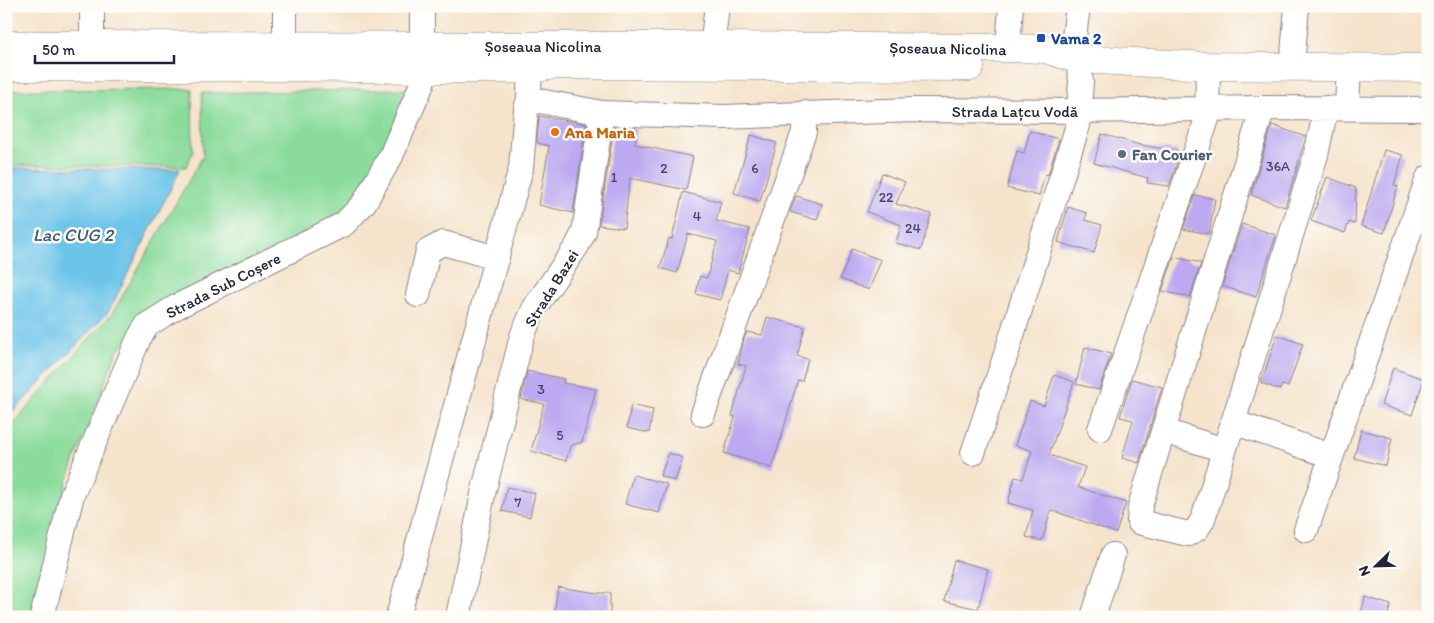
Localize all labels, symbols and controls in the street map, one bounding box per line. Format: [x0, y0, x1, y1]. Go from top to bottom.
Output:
place label: Vama 2 [1051, 29, 1102, 48]
scale bar [35, 32, 174, 64]
marker: Vama 2 [1035, 32, 1047, 44]
street label: Șoseaua Nicolina [484, 37, 602, 56]
street label: Șoseaua Nicolina [889, 38, 1007, 59]
text: 50 m [42, 41, 75, 59]
street label: Strada Lațcu Vodă [952, 102, 1079, 121]
place label: Ana Maria [564, 123, 636, 142]
marker: Ana Maria [549, 126, 561, 138]
place label: Fan Courier [1132, 145, 1213, 164]
marker: Fan Courier [1116, 148, 1128, 160]
house number: 36A [1266, 158, 1290, 175]
house number: 2 [660, 160, 668, 177]
house number: 6 [751, 160, 759, 177]
house number: 1 [611, 169, 618, 186]
house number: 22 [879, 189, 894, 206]
house number: 4 [693, 208, 702, 225]
house number: 24 [905, 220, 921, 237]
water label: Lac CUG 2 [33, 224, 115, 246]
street label: Strada Bazei [520, 246, 583, 330]
street label: Strada Sub Coșere [163, 248, 284, 323]
house number: 3 [537, 381, 545, 398]
house number: 5 [556, 427, 564, 444]
house number: 7 [515, 494, 522, 511]
north arrow [1352, 540, 1402, 590]
text: N [1355, 563, 1374, 579]

